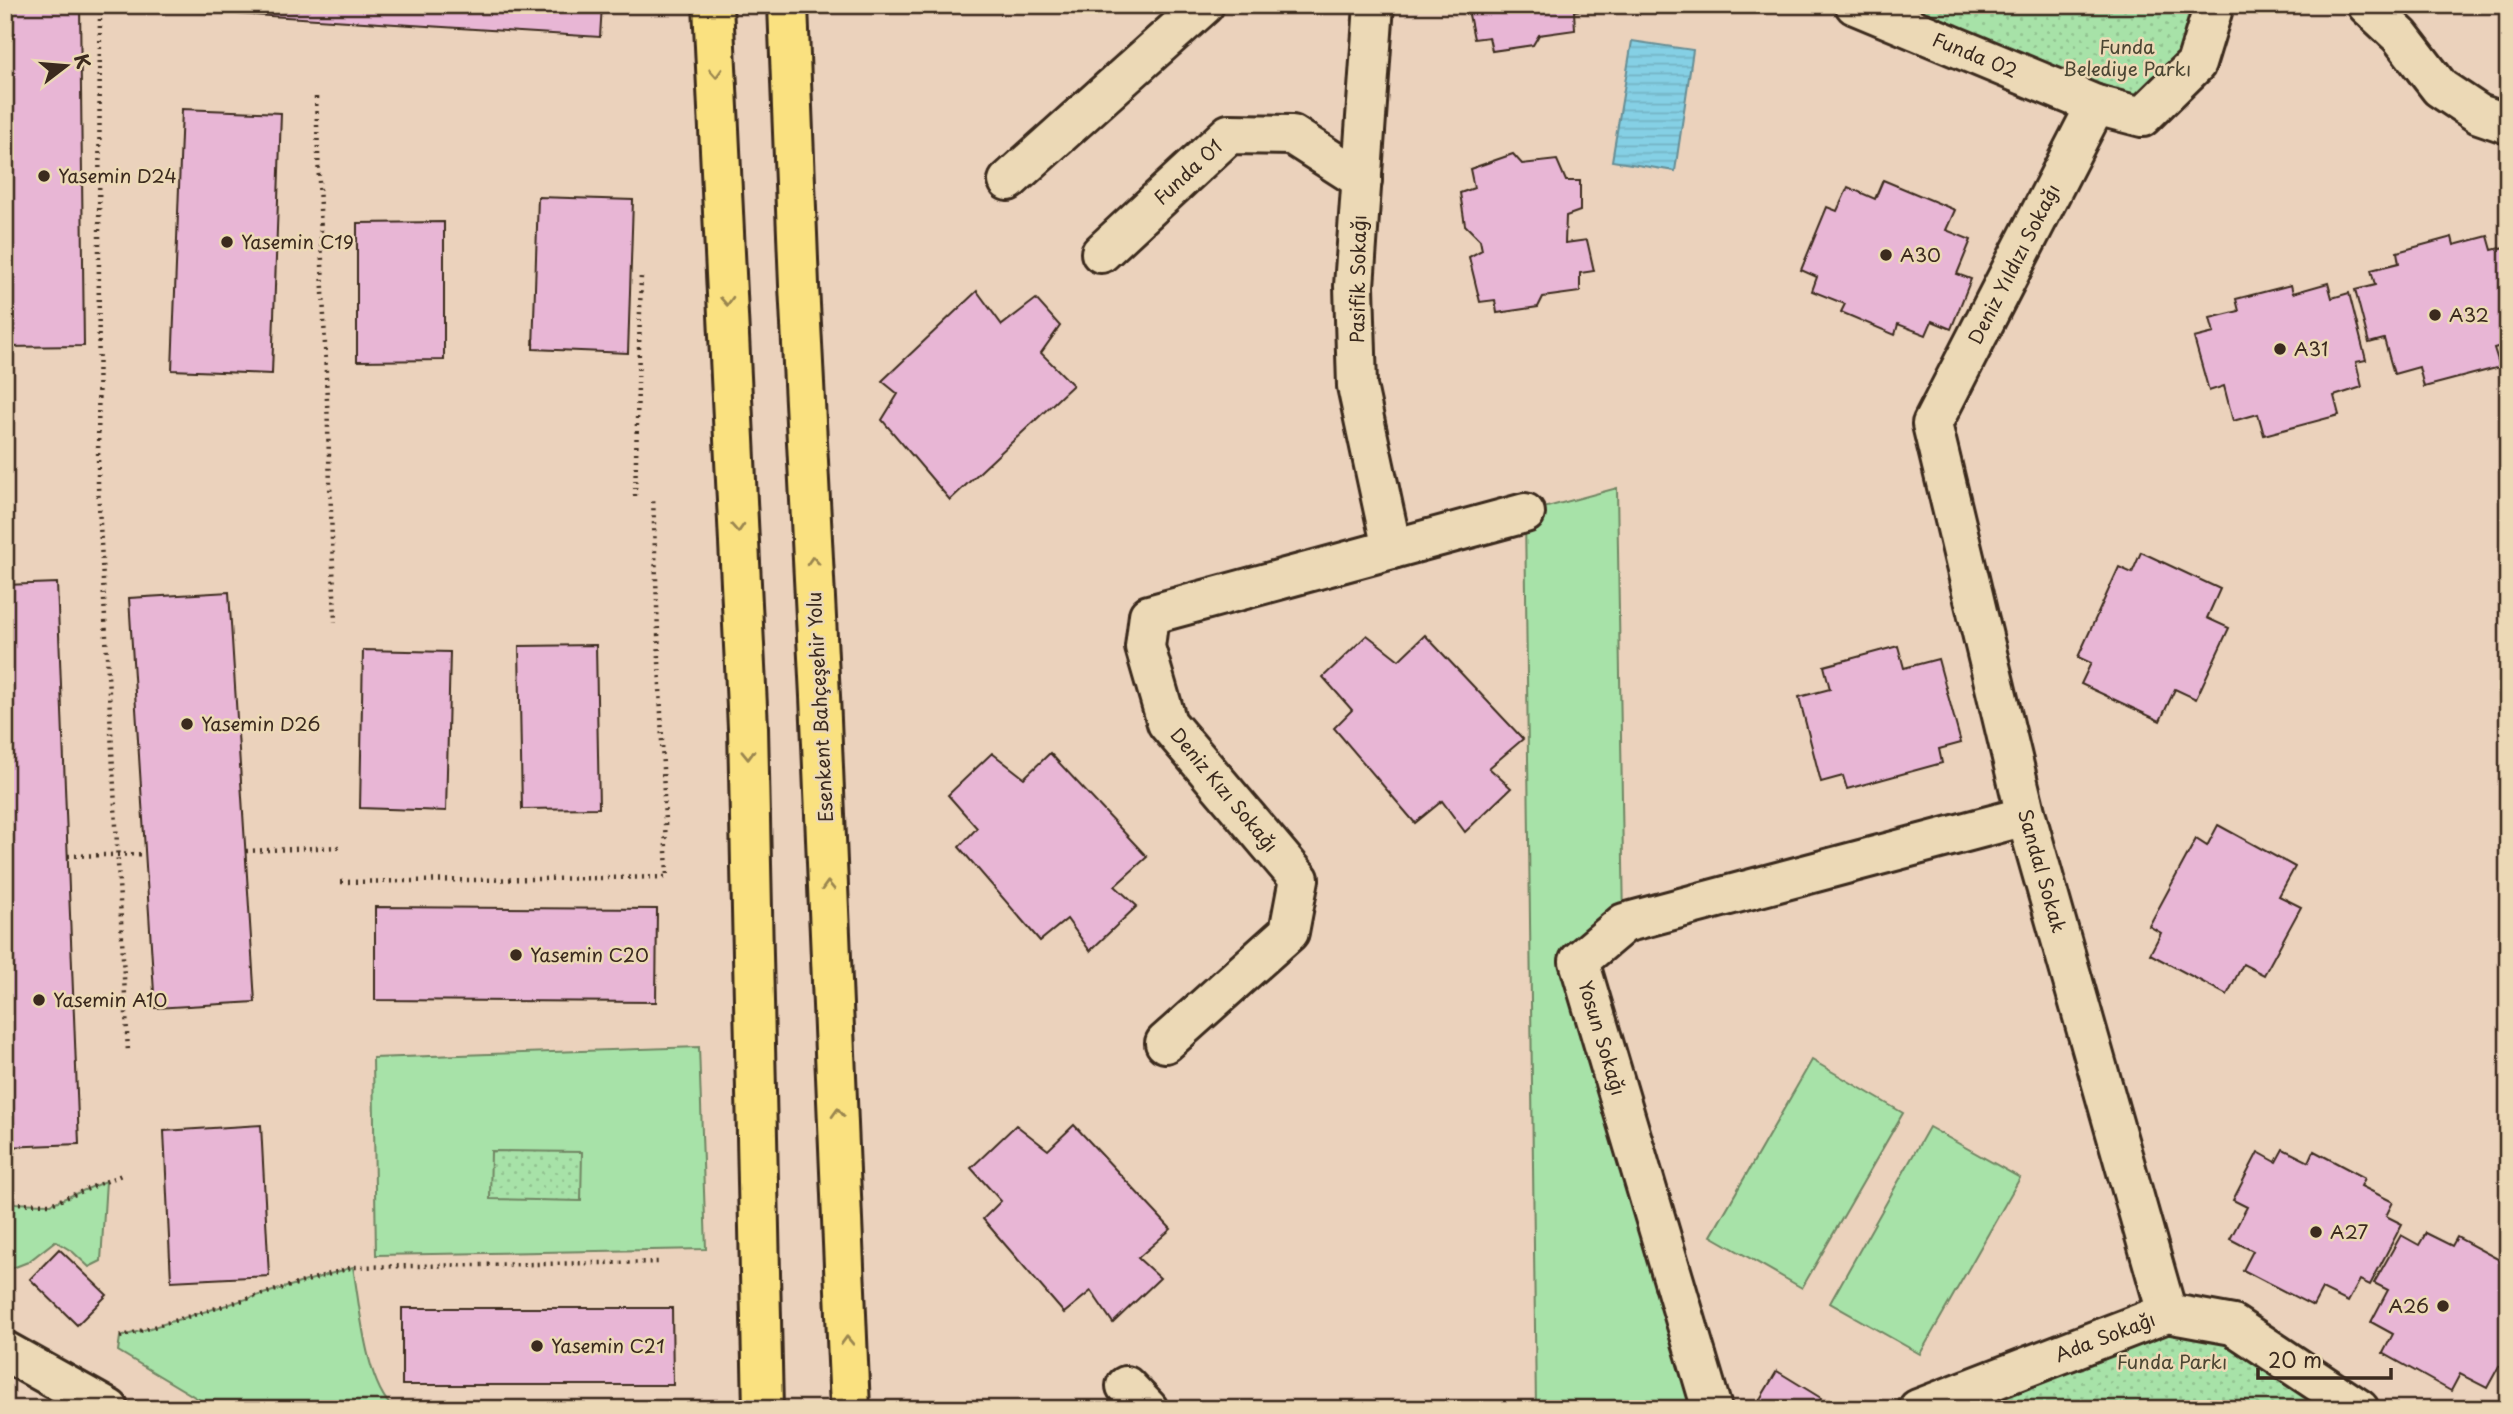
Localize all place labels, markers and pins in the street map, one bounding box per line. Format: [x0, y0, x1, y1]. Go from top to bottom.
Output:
place label: Yasemin D24 [58, 161, 177, 189]
marker: Yasemin D24 [36, 168, 52, 184]
place label: Yasemin C19 [241, 227, 354, 255]
marker: Yasemin C19 [219, 234, 235, 250]
place label: A30 [1900, 240, 1941, 268]
marker: A30 [1878, 247, 1894, 263]
place label: A32 [2449, 300, 2489, 328]
marker: A32 [2427, 307, 2443, 323]
place label: A31 [2294, 334, 2328, 362]
marker: A31 [2272, 341, 2288, 357]
place label: Yasemin D26 [201, 709, 320, 737]
marker: Yasemin D26 [179, 716, 195, 732]
place label: Yasemin C20 [530, 940, 649, 968]
marker: Yasemin C20 [508, 947, 524, 963]
place label: Yasemin A10 [53, 985, 167, 1013]
marker: Yasemin A10 [31, 992, 47, 1008]
place label: A27 [2330, 1217, 2368, 1245]
marker: A27 [2308, 1224, 2324, 1240]
place label: A26 [2388, 1291, 2429, 1319]
marker: A26 [2435, 1298, 2451, 1314]
place label: Yasemin C21 [551, 1331, 665, 1359]
marker: Yasemin C21 [529, 1338, 545, 1354]

